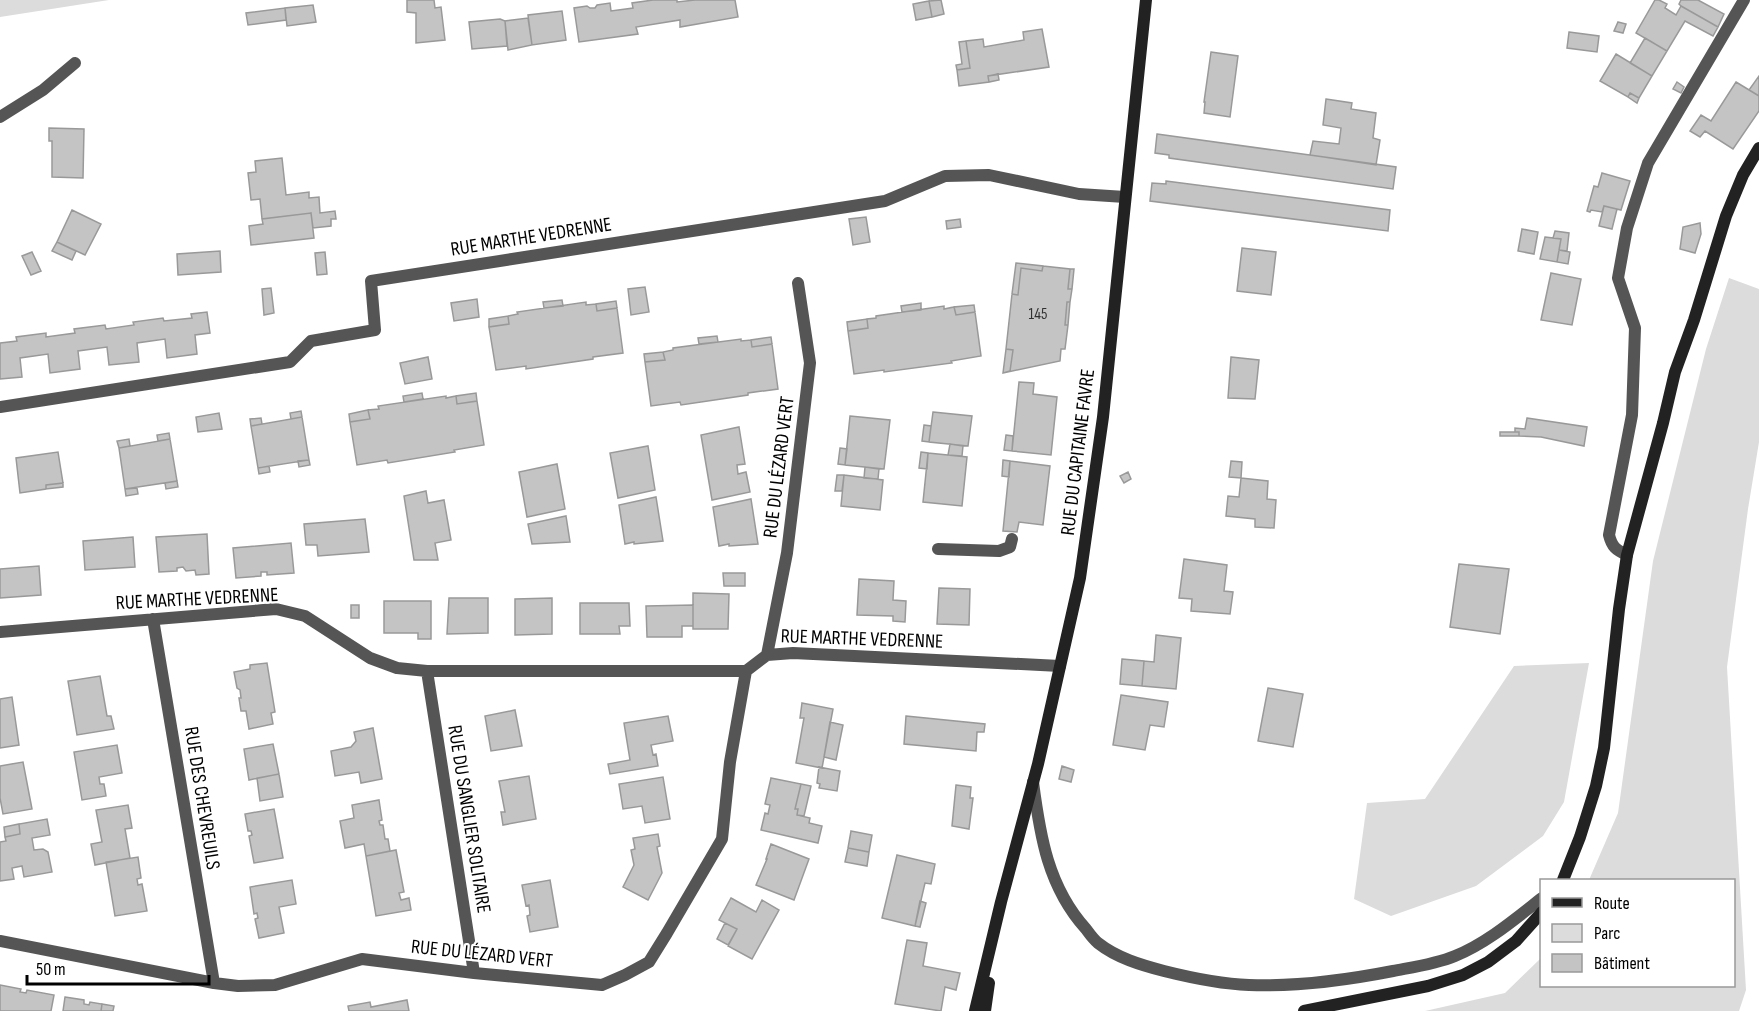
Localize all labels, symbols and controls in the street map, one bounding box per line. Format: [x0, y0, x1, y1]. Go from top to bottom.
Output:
street label: RUE MARTHE VEDRENNE [449, 212, 613, 262]
house number: 145 [1029, 305, 1047, 324]
street label: RUE DU CAPITAINE FAVRE [1056, 368, 1100, 537]
street label: RUE DU LÉZARD VERT [758, 395, 800, 539]
street label: RUE MARTHE VEDRENNE [115, 583, 279, 615]
street label: RUE MARTHE VEDRENNE [780, 624, 944, 654]
street label: RUE DU SANGLIER SOLITAIRE [442, 723, 496, 915]
street label: RUE DES CHEVREUILS [179, 725, 225, 871]
legend [1540, 879, 1735, 987]
text: Route [1594, 893, 1630, 914]
text: Parc [1594, 923, 1620, 944]
street label: RUE DU LÉZARD VERT [410, 935, 554, 973]
scale bar [27, 948, 208, 986]
text: Bâtiment [1594, 953, 1650, 974]
text: 50 m [36, 959, 66, 980]

